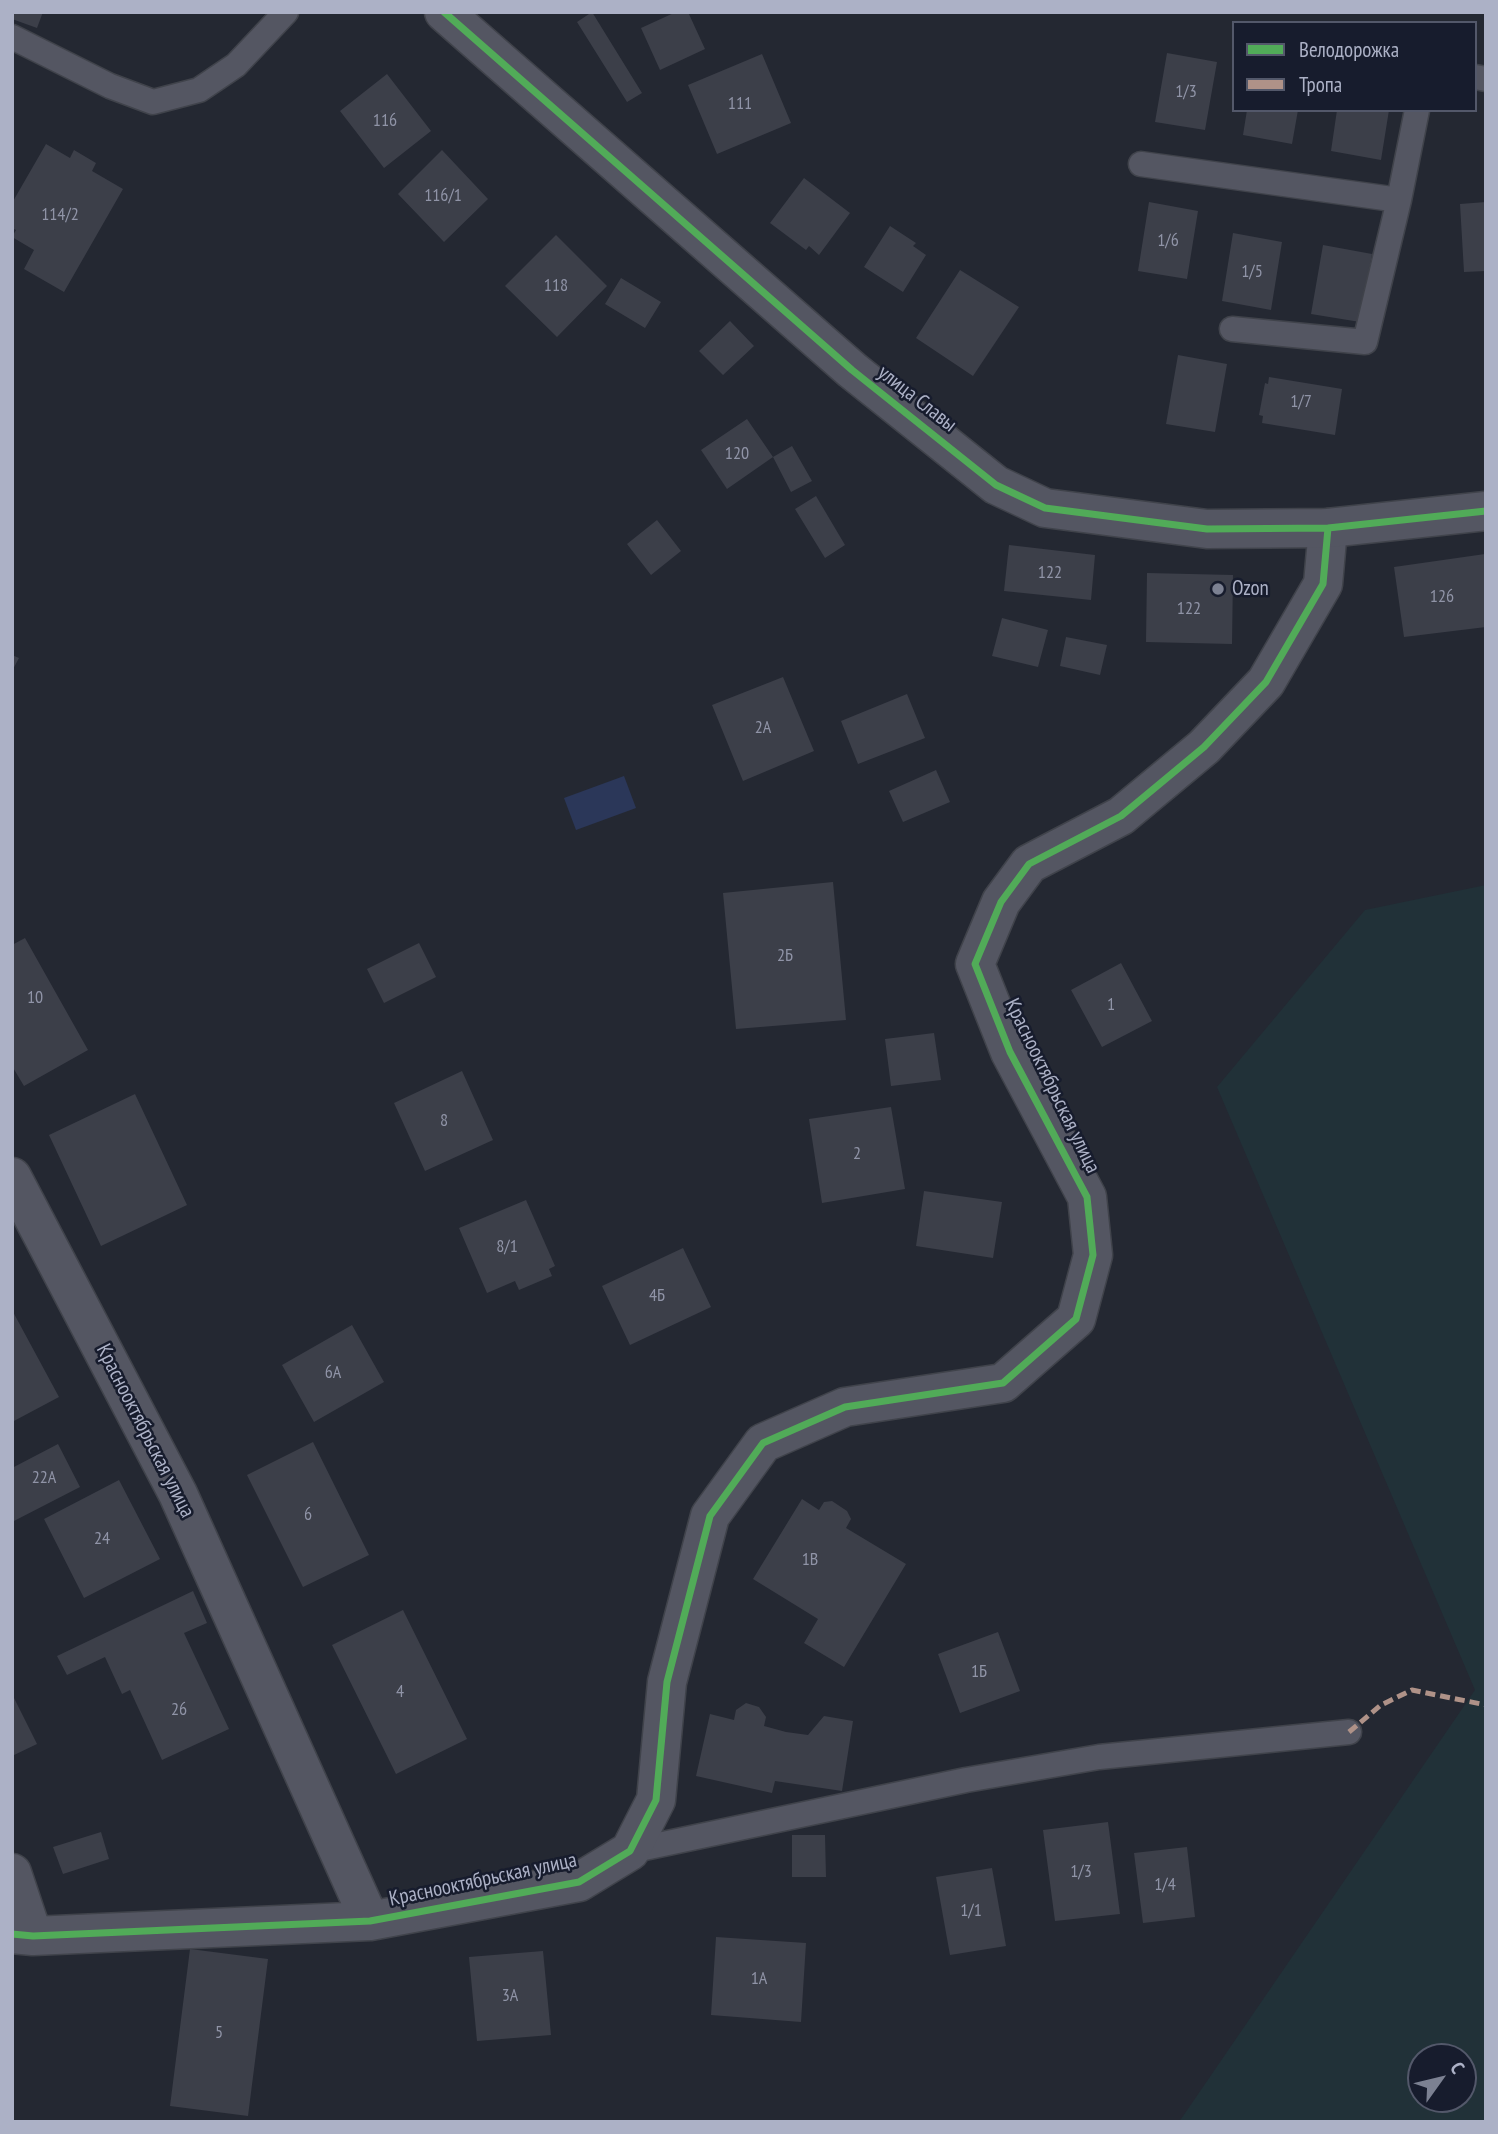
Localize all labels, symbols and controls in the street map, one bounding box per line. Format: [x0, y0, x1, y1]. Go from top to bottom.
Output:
legend [1232, 21, 1477, 112]
text: Велодорожка [1299, 36, 1399, 63]
text: Тропа [1299, 71, 1342, 98]
house number: 1/3 [1175, 81, 1197, 103]
house number: 111 [728, 93, 752, 115]
house number: 116 [373, 110, 397, 132]
house number: 116/1 [424, 185, 462, 207]
house number: 114/2 [41, 204, 79, 226]
house number: 1/6 [1157, 230, 1179, 252]
house number: 1/5 [1241, 261, 1263, 283]
house number: 118 [544, 275, 568, 297]
street label: улица Славы [873, 360, 961, 438]
house number: 1/7 [1290, 391, 1312, 413]
house number: 120 [725, 443, 749, 465]
house number: 122 [1038, 562, 1062, 584]
place label: Ozon [1232, 576, 1269, 602]
marker: Ozon [1210, 581, 1226, 597]
house number: 126 [1430, 586, 1454, 608]
house number: 122 [1177, 598, 1201, 620]
house number: 2А [755, 717, 771, 739]
house number: 2Б [777, 945, 793, 967]
house number: 10 [27, 987, 43, 1009]
house number: 1 [1107, 994, 1115, 1016]
street label: Краснооктябрьская улица [999, 995, 1105, 1177]
house number: 8 [440, 1110, 448, 1132]
house number: 2 [853, 1143, 861, 1165]
house number: 8/1 [496, 1236, 518, 1258]
house number: 4Б [649, 1285, 665, 1307]
street label: Краснооктябрьская улица [90, 1340, 200, 1522]
house number: 6А [325, 1362, 341, 1384]
house number: 22А [32, 1467, 56, 1489]
house number: 6 [304, 1504, 312, 1526]
house number: 24 [94, 1528, 110, 1550]
house number: 1В [802, 1549, 818, 1571]
house number: 1Б [971, 1661, 987, 1683]
house number: 4 [396, 1681, 404, 1703]
house number: 26 [171, 1699, 187, 1721]
street label: Краснооктябрьская улица [387, 1848, 579, 1912]
house number: 1/3 [1070, 1861, 1092, 1883]
house number: 1/4 [1154, 1874, 1176, 1896]
house number: 1/1 [960, 1900, 982, 1922]
house number: 1А [751, 1968, 767, 1990]
house number: 3А [502, 1985, 518, 2007]
house number: 5 [215, 2022, 223, 2044]
north arrow [1407, 2043, 1477, 2113]
text: С [1445, 2057, 1470, 2078]

